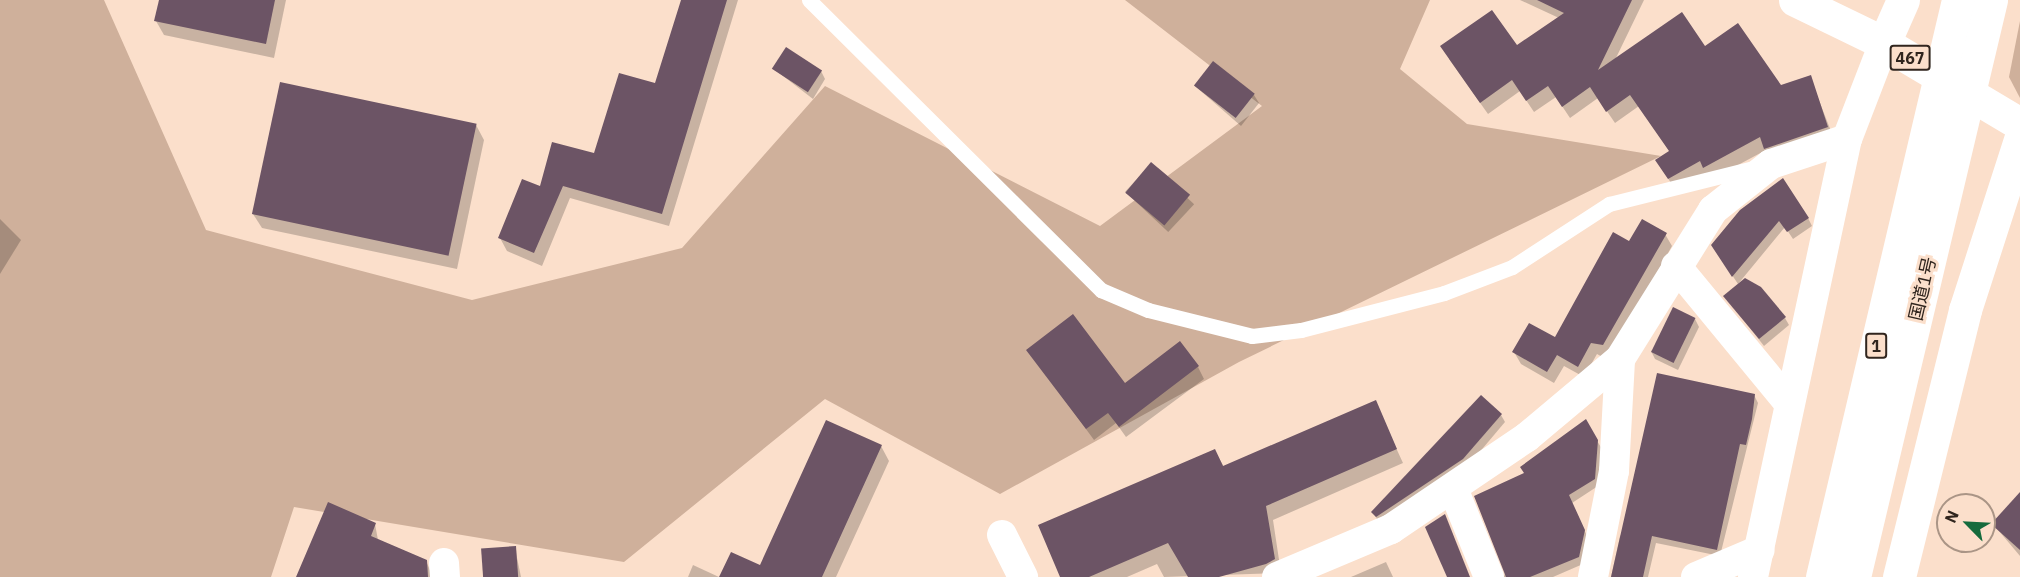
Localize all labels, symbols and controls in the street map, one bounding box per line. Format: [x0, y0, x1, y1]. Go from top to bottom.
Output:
road number: 467 [1889, 45, 1931, 71]
street label: 国道1号 [1905, 255, 1941, 323]
road number: 1 [1864, 333, 1888, 359]
north arrow [1936, 493, 1996, 553]
text: N [1940, 507, 1963, 526]

